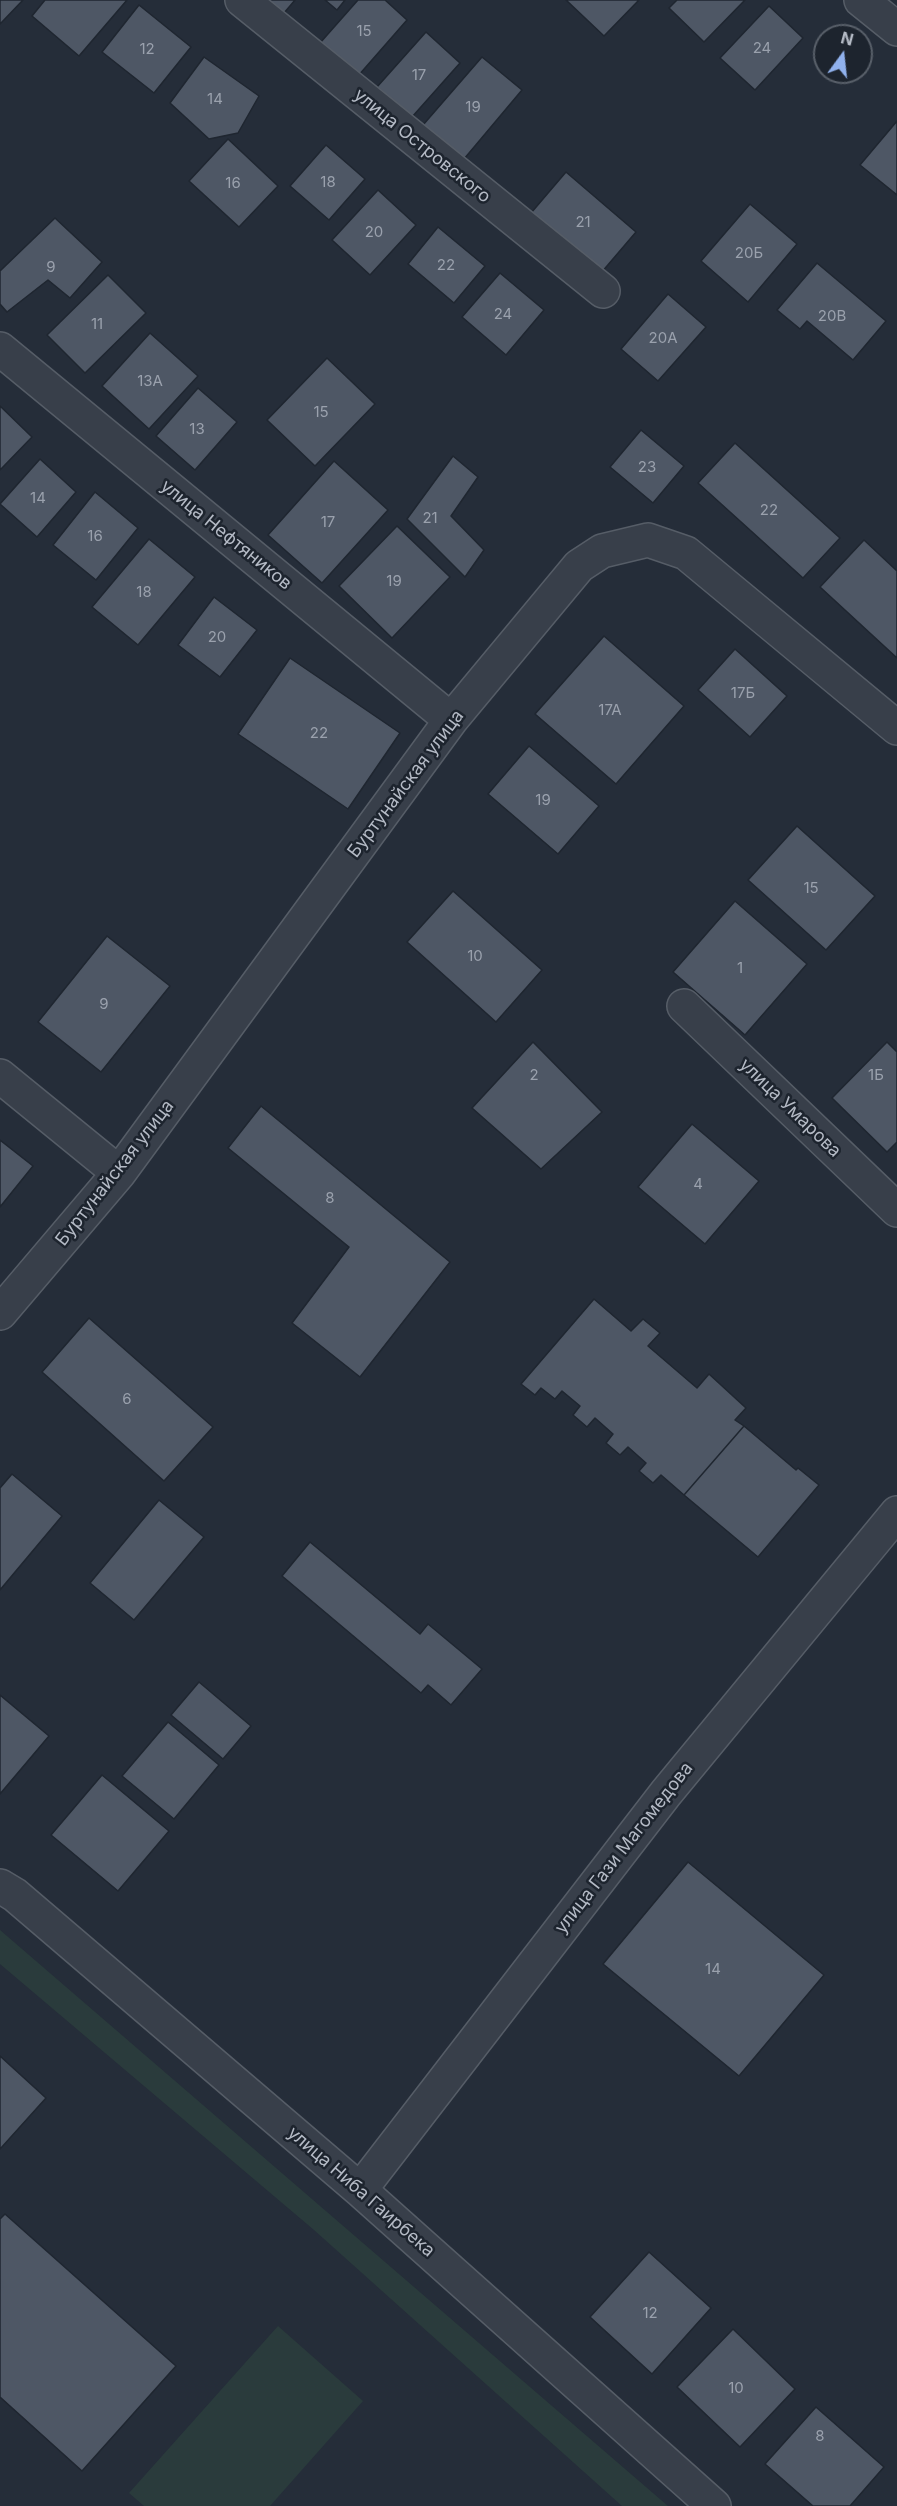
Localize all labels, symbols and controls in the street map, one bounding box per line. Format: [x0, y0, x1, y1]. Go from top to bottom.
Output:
house number: 15 [356, 22, 372, 40]
north arrow [813, 24, 873, 84]
text: N [839, 27, 856, 50]
house number: 24 [753, 39, 771, 57]
house number: 12 [139, 40, 155, 58]
house number: 17 [412, 66, 426, 84]
street label: улица Островского [349, 84, 495, 208]
house number: 14 [207, 90, 223, 108]
house number: 19 [465, 98, 481, 116]
house number: 18 [320, 173, 336, 191]
house number: 16 [225, 174, 241, 192]
house number: 21 [575, 213, 591, 231]
house number: 20 [365, 223, 383, 241]
house number: 20Б [735, 244, 763, 262]
house number: 22 [437, 256, 455, 274]
house number: 9 [46, 258, 56, 276]
house number: 24 [494, 305, 512, 323]
house number: 20В [818, 307, 846, 325]
house number: 11 [91, 315, 103, 333]
house number: 20А [649, 329, 677, 347]
house number: 13А [137, 372, 163, 390]
house number: 15 [313, 403, 329, 421]
house number: 13 [189, 420, 205, 438]
house number: 23 [638, 458, 656, 476]
street label: улица Нефтяников [156, 475, 296, 595]
house number: 14 [30, 489, 46, 507]
house number: 22 [760, 501, 778, 519]
house number: 21 [422, 509, 438, 527]
house number: 17 [321, 513, 335, 531]
house number: 16 [87, 527, 103, 545]
house number: 19 [386, 572, 402, 590]
house number: 18 [136, 583, 152, 601]
house number: 20 [208, 628, 226, 646]
house number: 17Б [731, 684, 755, 702]
house number: 17А [598, 701, 622, 719]
street label: Буртунайская улица [343, 706, 469, 862]
house number: 22 [310, 724, 328, 742]
house number: 19 [535, 791, 551, 809]
house number: 15 [803, 879, 819, 897]
house number: 10 [467, 947, 483, 965]
house number: 1 [737, 959, 743, 977]
house number: 9 [99, 995, 109, 1013]
street label: улица Умарова [735, 1054, 845, 1162]
house number: 2 [529, 1066, 539, 1084]
house number: 1Б [868, 1066, 884, 1084]
street label: Буртунайская улица [51, 1096, 179, 1250]
house number: 4 [693, 1175, 703, 1193]
house number: 8 [325, 1189, 335, 1207]
house number: 6 [122, 1390, 132, 1408]
street label: улица Гази Магомедова [550, 1758, 698, 1938]
house number: 14 [705, 1960, 721, 1978]
street label: улица Ниба Гаирбека [283, 2122, 439, 2262]
house number: 12 [642, 2304, 658, 2322]
house number: 10 [728, 2379, 744, 2397]
house number: 8 [815, 2427, 825, 2445]

